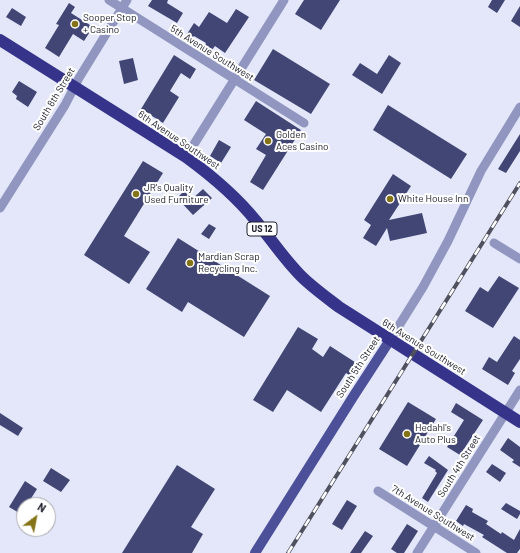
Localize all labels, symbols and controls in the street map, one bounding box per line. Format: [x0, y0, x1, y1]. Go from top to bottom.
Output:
place label: Sooper Stop + Casino [83, 12, 136, 36]
marker: Sooper Stop + Casino [70, 19, 80, 29]
street label: 5th Avenue Southwest [168, 22, 256, 84]
street label: South 8th Street [31, 65, 77, 133]
street label: 6th Avenue Southwest [136, 108, 222, 172]
place label: Golden Aces Casino [276, 129, 328, 152]
marker: Golden Aces Casino [263, 136, 273, 146]
place label: JR's Quality Used Furniture [144, 182, 208, 206]
marker: JR's Quality Used Furniture [131, 189, 141, 199]
place label: White House Inn [398, 193, 468, 205]
marker: White House Inn [385, 194, 395, 204]
road number: US 12 [247, 222, 277, 236]
place label: Mardian Scrap Recycling Inc. [198, 251, 260, 274]
marker: Mardian Scrap Recycling Inc. [185, 258, 195, 268]
street label: 6th Avenue Southwest [380, 316, 468, 378]
street label: South 5th Street [334, 334, 382, 400]
place label: Hedahl's Auto Plus [415, 422, 456, 446]
marker: Hedahl's Auto Plus [402, 429, 412, 439]
street label: South 4th Street [435, 432, 483, 500]
street label: 7th Avenue Southwest [389, 483, 477, 543]
north arrow [16, 497, 56, 537]
text: N [36, 500, 49, 515]

